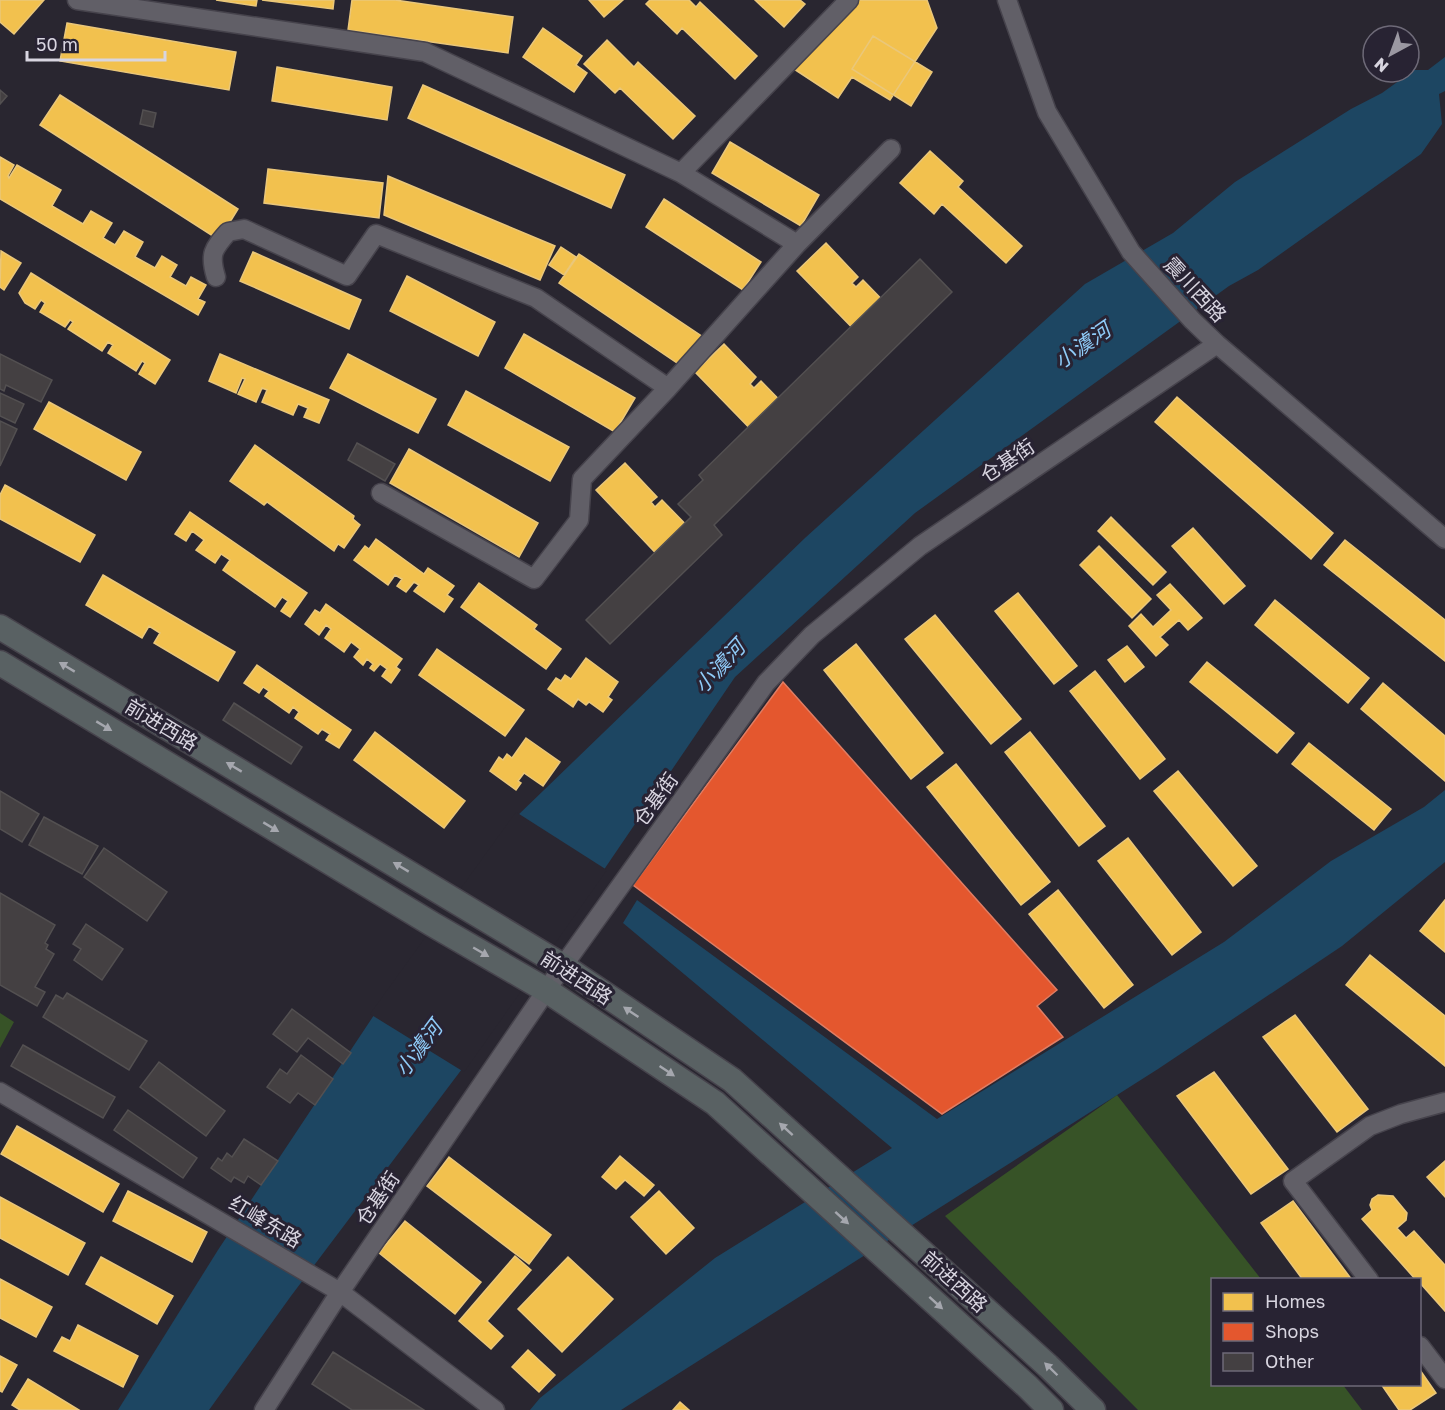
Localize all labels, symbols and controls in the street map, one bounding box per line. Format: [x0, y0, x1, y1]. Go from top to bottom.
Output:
scale bar [27, 24, 165, 62]
north arrow [1361, 24, 1421, 84]
text: 50 m [36, 33, 78, 55]
text: N [1370, 54, 1392, 77]
street label: 震川西路 [1160, 252, 1232, 326]
water label: 小澞河 [1049, 314, 1119, 374]
street label: 仓基街 [975, 433, 1039, 487]
water label: 小澞河 [688, 631, 753, 698]
one-way arrow [59, 661, 75, 672]
street label: 前进西路 [122, 693, 202, 755]
one-way arrow [96, 720, 112, 731]
one-way arrow [225, 762, 242, 772]
street label: 仓基街 [628, 768, 682, 830]
one-way arrow [263, 821, 279, 832]
one-way arrow [393, 862, 409, 873]
street label: 前进西路 [537, 945, 617, 1009]
one-way arrow [473, 947, 489, 958]
one-way arrow [623, 1007, 639, 1018]
water label: 小澞河 [389, 1012, 450, 1081]
one-way arrow [659, 1065, 675, 1076]
one-way arrow [779, 1123, 794, 1136]
street label: 仓基街 [350, 1166, 404, 1230]
street label: 红峰东路 [226, 1190, 306, 1252]
one-way arrow [834, 1211, 849, 1224]
street label: 前进西路 [917, 1245, 993, 1317]
legend [1211, 1278, 1421, 1386]
text: Homes [1265, 1290, 1325, 1312]
one-way arrow [929, 1296, 944, 1310]
text: Shops [1265, 1320, 1319, 1342]
text: Other [1265, 1350, 1314, 1372]
one-way arrow [1045, 1362, 1059, 1376]

